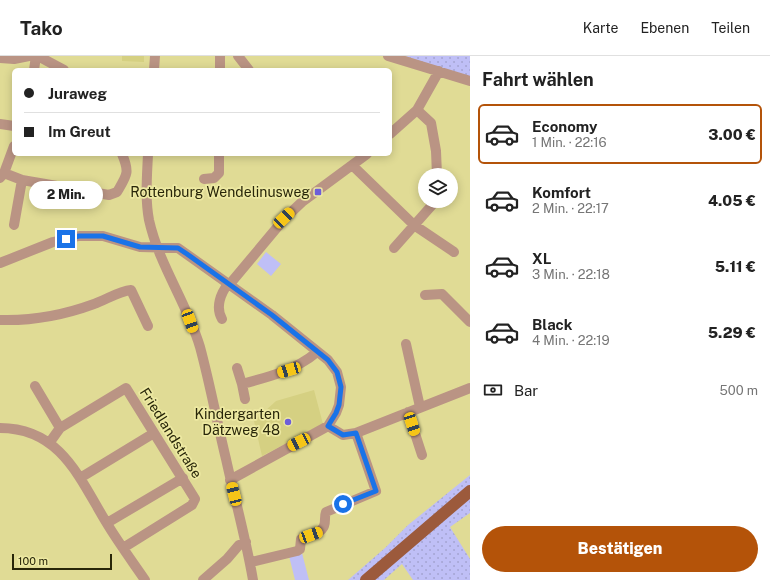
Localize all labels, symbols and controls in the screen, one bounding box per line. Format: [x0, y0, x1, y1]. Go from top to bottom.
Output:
text: Tako [20, 17, 63, 39]
text: Karte [583, 20, 618, 36]
text: Ebenen [640, 20, 689, 36]
text: Teilen [711, 20, 750, 36]
text: Fahrt wählen [482, 69, 594, 90]
text: Juraweg [48, 85, 107, 102]
icon: car [484, 116, 520, 152]
text: Economy [532, 118, 597, 135]
text: Im Greut [48, 123, 111, 140]
text: 3.00 € [708, 126, 756, 143]
text: 1 Min. · 22:16 [532, 135, 607, 150]
map controls [418, 168, 458, 208]
button: layers [418, 168, 458, 208]
callout: 2 Min. [29, 181, 103, 209]
icon: car [484, 182, 520, 218]
place label: Rottenburg Wendelinusweg [130, 184, 310, 200]
text: Komfort [532, 184, 591, 201]
text: 2 Min. [47, 187, 85, 202]
marker: Rottenburg Wendelinusweg [313, 187, 323, 197]
text: 4.05 € [708, 192, 756, 209]
text: 2 Min. · 22:17 [532, 201, 609, 216]
car [271, 205, 297, 231]
route end [57, 230, 75, 248]
icon: car [484, 248, 520, 284]
text: XL [532, 250, 551, 267]
text: 5.11 € [715, 258, 756, 275]
text: 3 Min. · 22:18 [532, 267, 610, 282]
car [180, 308, 200, 334]
icon: car [484, 314, 520, 350]
text: Black [532, 316, 572, 333]
text: 5.29 € [708, 324, 756, 341]
text: 4 Min. · 22:19 [532, 333, 610, 348]
car [276, 361, 302, 379]
icon: cash [482, 379, 504, 401]
text: Bar [514, 382, 538, 399]
text: 500 m [719, 383, 758, 398]
street label: Friedlandstraße [137, 385, 205, 481]
place label: Kindergarten Dätzweg 48 [195, 406, 280, 438]
car [403, 411, 421, 437]
marker: Kindergarten Dätzweg 48 [283, 417, 293, 427]
car [286, 431, 312, 453]
car [225, 481, 243, 507]
route start [334, 495, 352, 513]
car [298, 525, 324, 545]
button: Bestätigen [482, 526, 758, 572]
scale bar [12, 552, 112, 571]
text: 100 m [18, 555, 48, 567]

